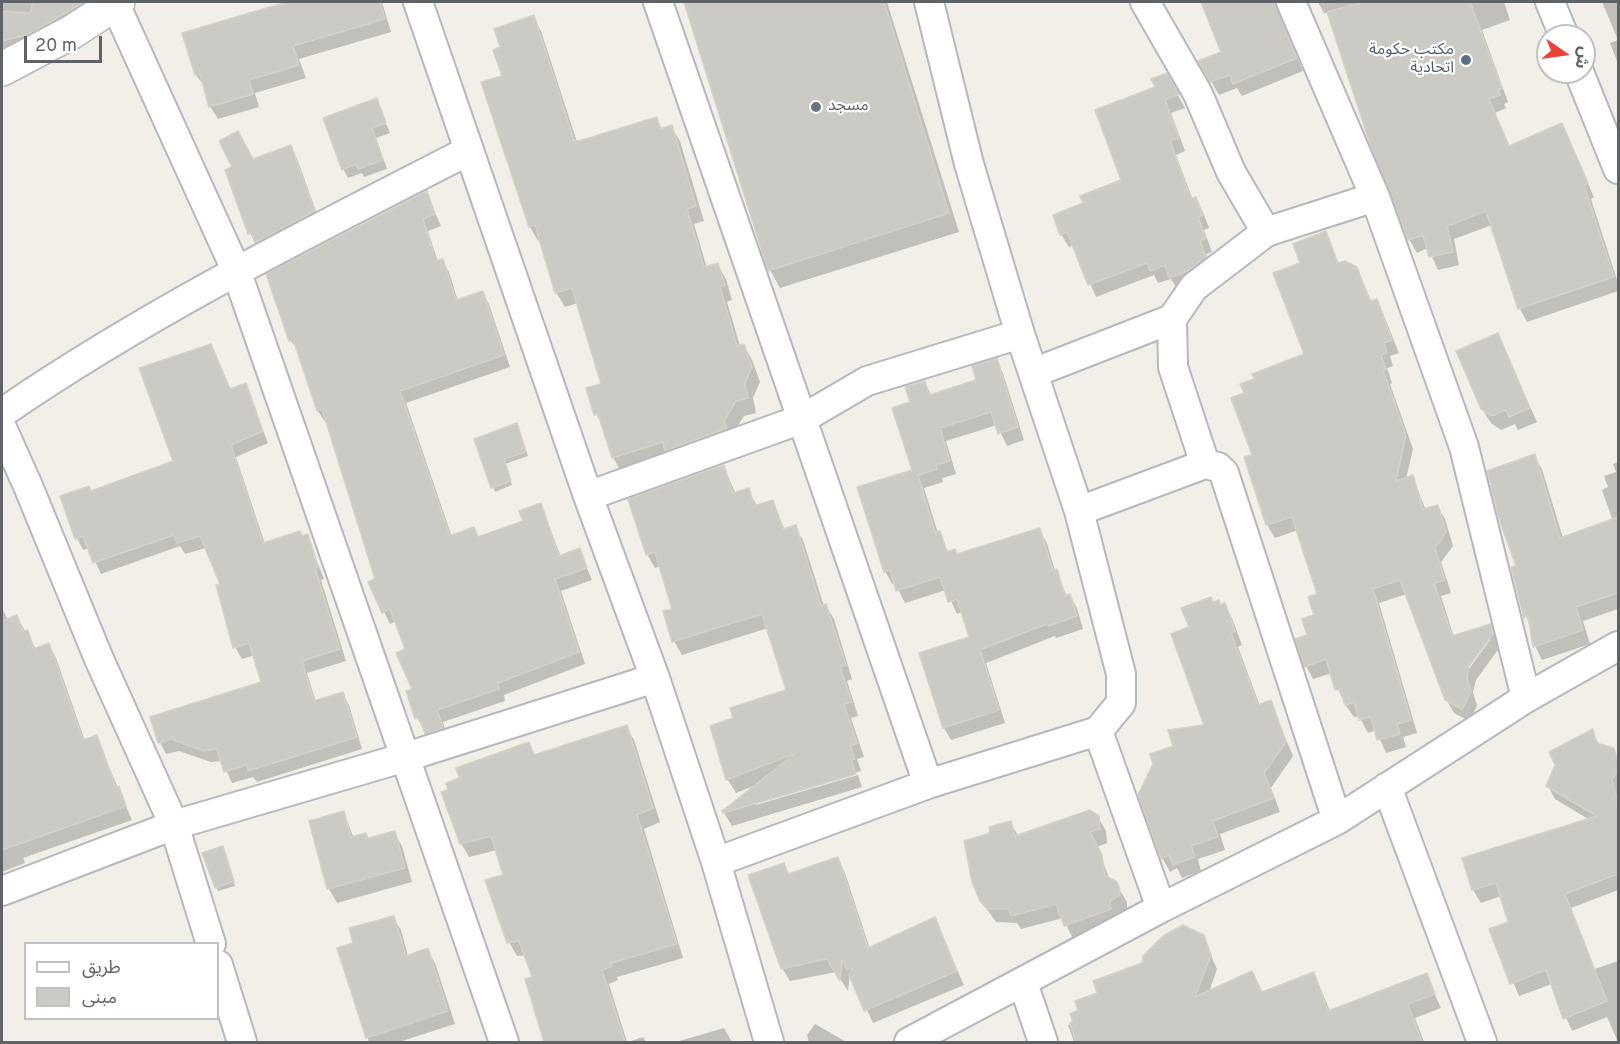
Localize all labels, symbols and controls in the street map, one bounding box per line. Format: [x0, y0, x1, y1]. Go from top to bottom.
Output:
scale bar [27, 24, 105, 62]
north arrow [1536, 24, 1596, 84]
text: 20 m [35, 35, 77, 58]
place label: مكتب حكومة اتحادية [1369, 41, 1454, 79]
text: ش [1569, 45, 1594, 71]
marker: مكتب حكومة اتحادية [1459, 53, 1473, 67]
place label: مسجد [828, 97, 869, 117]
marker: مسجد [809, 100, 823, 114]
legend [24, 942, 219, 1020]
text: طريق [82, 957, 121, 980]
text: مبنى [82, 987, 117, 1010]

